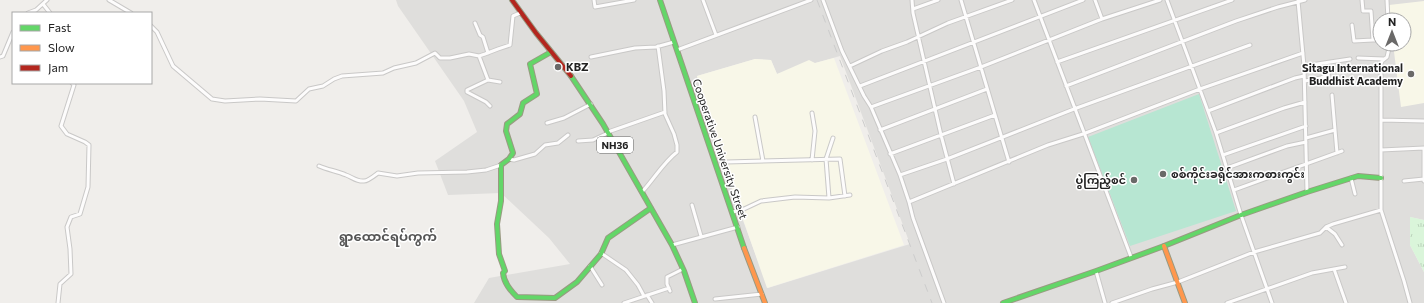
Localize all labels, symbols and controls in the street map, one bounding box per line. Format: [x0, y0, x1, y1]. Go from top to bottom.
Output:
legend [12, 12, 152, 84]
north arrow [1372, 12, 1412, 52]
text: N [1388, 15, 1396, 28]
text: Fast [48, 20, 71, 34]
text: Slow [48, 40, 75, 54]
text: Jam [48, 60, 68, 75]
place label: KBZ [566, 60, 589, 73]
place label: Sitagu International Buddhist Academy [1302, 61, 1403, 87]
marker: KBZ [553, 62, 563, 72]
marker: Sitagu International Buddhist Academy [1406, 69, 1416, 79]
street label: Cooperative University Street [690, 77, 751, 221]
road number: NH36 [597, 137, 633, 153]
place label: စစ်ကိုင်းခရိုင်အားကစားကွင်း [1171, 167, 1305, 184]
marker: စစ်ကိုင်းခရိုင်အားကစားကွင်း [1158, 169, 1168, 179]
place label: ပွဲကြည့်စင် [1076, 173, 1126, 190]
marker: ပွဲကြည့်စင် [1129, 175, 1139, 185]
district label: ရွာထောင်ရပ်ကွက် [339, 227, 437, 247]

